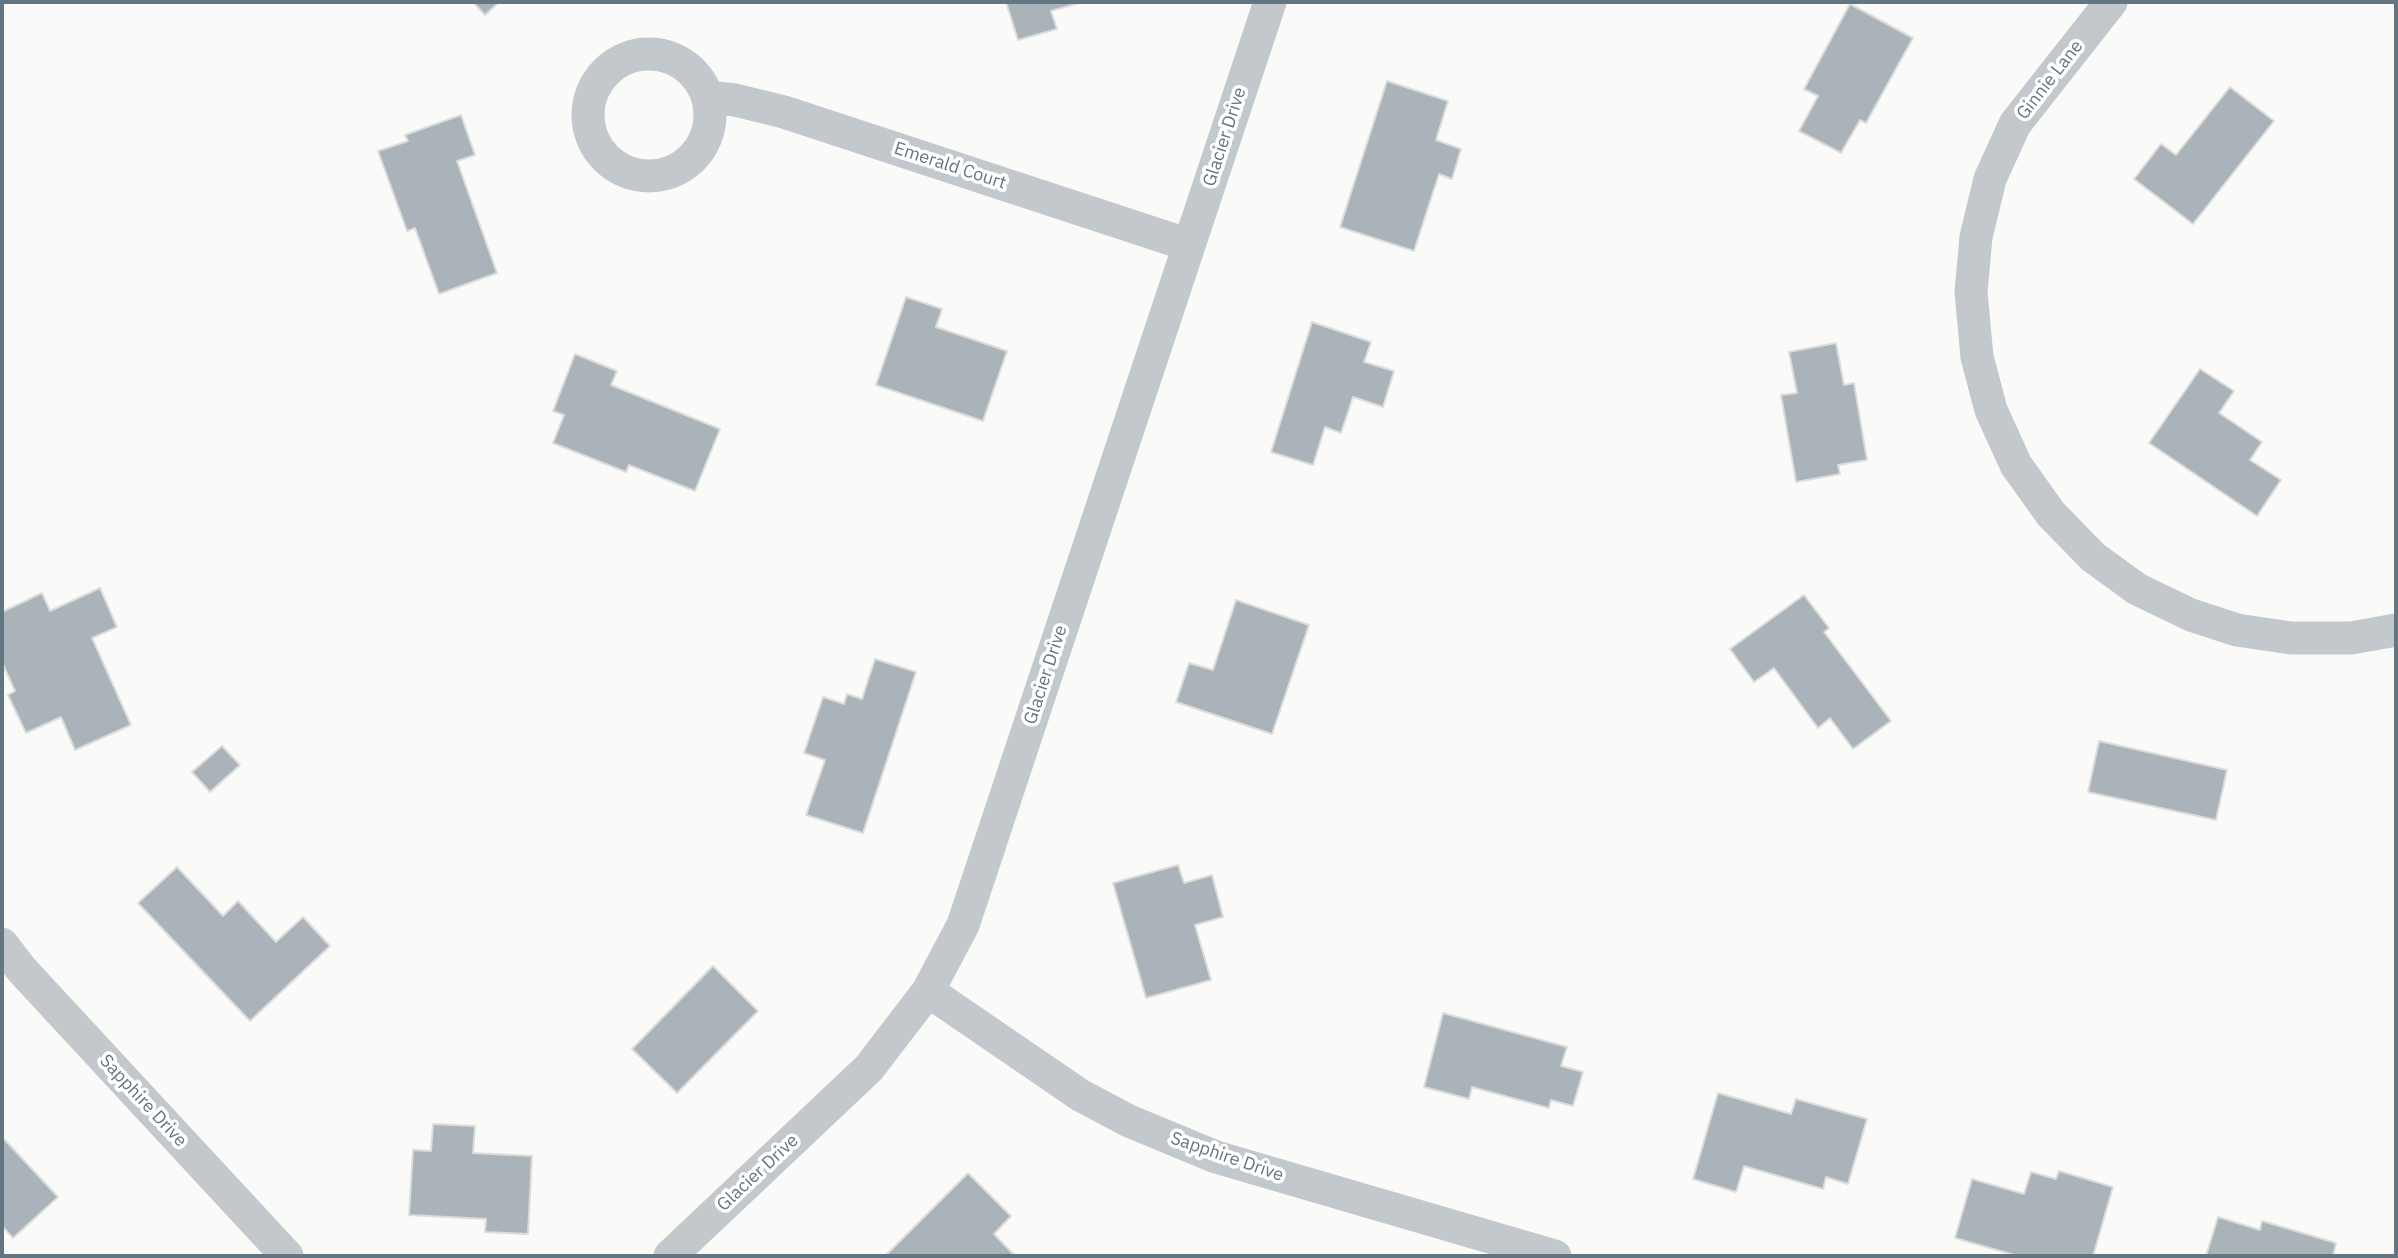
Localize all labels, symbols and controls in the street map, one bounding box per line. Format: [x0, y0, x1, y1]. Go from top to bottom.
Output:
street label: Ginnie Lane [2012, 36, 2088, 124]
street label: Glacier Drive [1199, 85, 1251, 189]
street label: Emerald Court [891, 138, 1009, 194]
street label: Glacier Drive [1020, 623, 1072, 727]
street label: Sapphire Drive [95, 1050, 191, 1152]
street label: Sapphire Drive [1168, 1128, 1286, 1186]
street label: Glacier Drive [713, 1130, 803, 1216]

